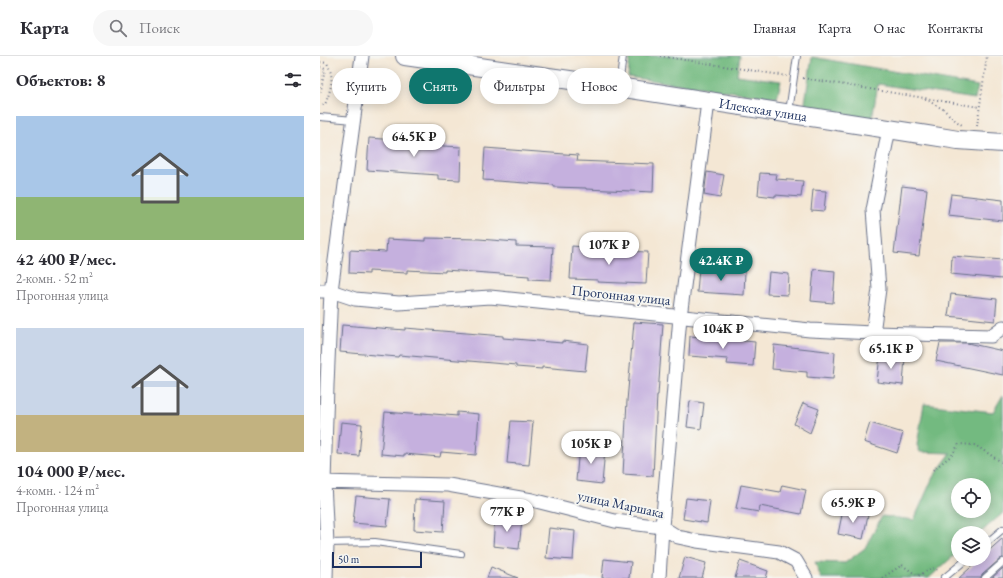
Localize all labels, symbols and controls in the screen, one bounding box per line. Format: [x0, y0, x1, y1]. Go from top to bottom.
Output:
search box [93, 10, 373, 46]
text: Карта [20, 15, 69, 40]
icon: search [107, 17, 129, 39]
text: Поиск [139, 18, 180, 37]
text: Главная [753, 19, 796, 37]
text: Карта [818, 19, 851, 37]
text: О нас [873, 19, 905, 37]
text: Контакты [927, 19, 983, 37]
chip: Купить [332, 68, 401, 104]
chip: Снять [409, 68, 472, 104]
chip: Фильтры [480, 68, 559, 104]
chip: Новое [567, 68, 632, 104]
text: Объектов: 8 [16, 69, 106, 91]
icon: filters [282, 69, 304, 91]
street label: Илекская улица [718, 94, 809, 125]
pin: 64.5K ₽ [377, 124, 451, 158]
text: 64.5K ₽ [392, 128, 436, 145]
icon: home [124, 142, 196, 214]
pin: 107K ₽ [576, 232, 642, 266]
text: 107K ₽ [588, 236, 630, 253]
text: 42 400 ₽/мес. [16, 248, 116, 270]
pin: 42.4K ₽ [684, 248, 758, 282]
text: 42.4K ₽ [699, 252, 743, 269]
text: 2-комн. · 52 m² [16, 270, 93, 287]
street label: Прогонная улица [571, 281, 672, 309]
text: Прогонная улица [16, 287, 108, 304]
pin: 104K ₽ [690, 316, 756, 350]
text: 104K ₽ [702, 320, 744, 337]
pin: 65.1K ₽ [854, 336, 928, 370]
text: 65.1K ₽ [869, 340, 913, 357]
icon: home [124, 354, 196, 426]
pin: 105K ₽ [558, 431, 624, 465]
text: 105K ₽ [570, 435, 612, 452]
text: 104 000 ₽/мес. [16, 460, 125, 482]
map controls [951, 478, 991, 566]
button: locate [951, 478, 991, 518]
text: 4-комн. · 124 m² [16, 482, 99, 499]
street label: улица Маршака [576, 486, 666, 522]
pin: 65.9K ₽ [816, 490, 890, 524]
text: 65.9K ₽ [831, 494, 875, 511]
text: Прогонная улица [16, 499, 108, 516]
pin: 77K ₽ [479, 499, 535, 533]
text: 77K ₽ [490, 503, 524, 520]
button: layers [951, 526, 991, 566]
scale bar [332, 550, 422, 569]
text: 50 m [338, 552, 359, 566]

